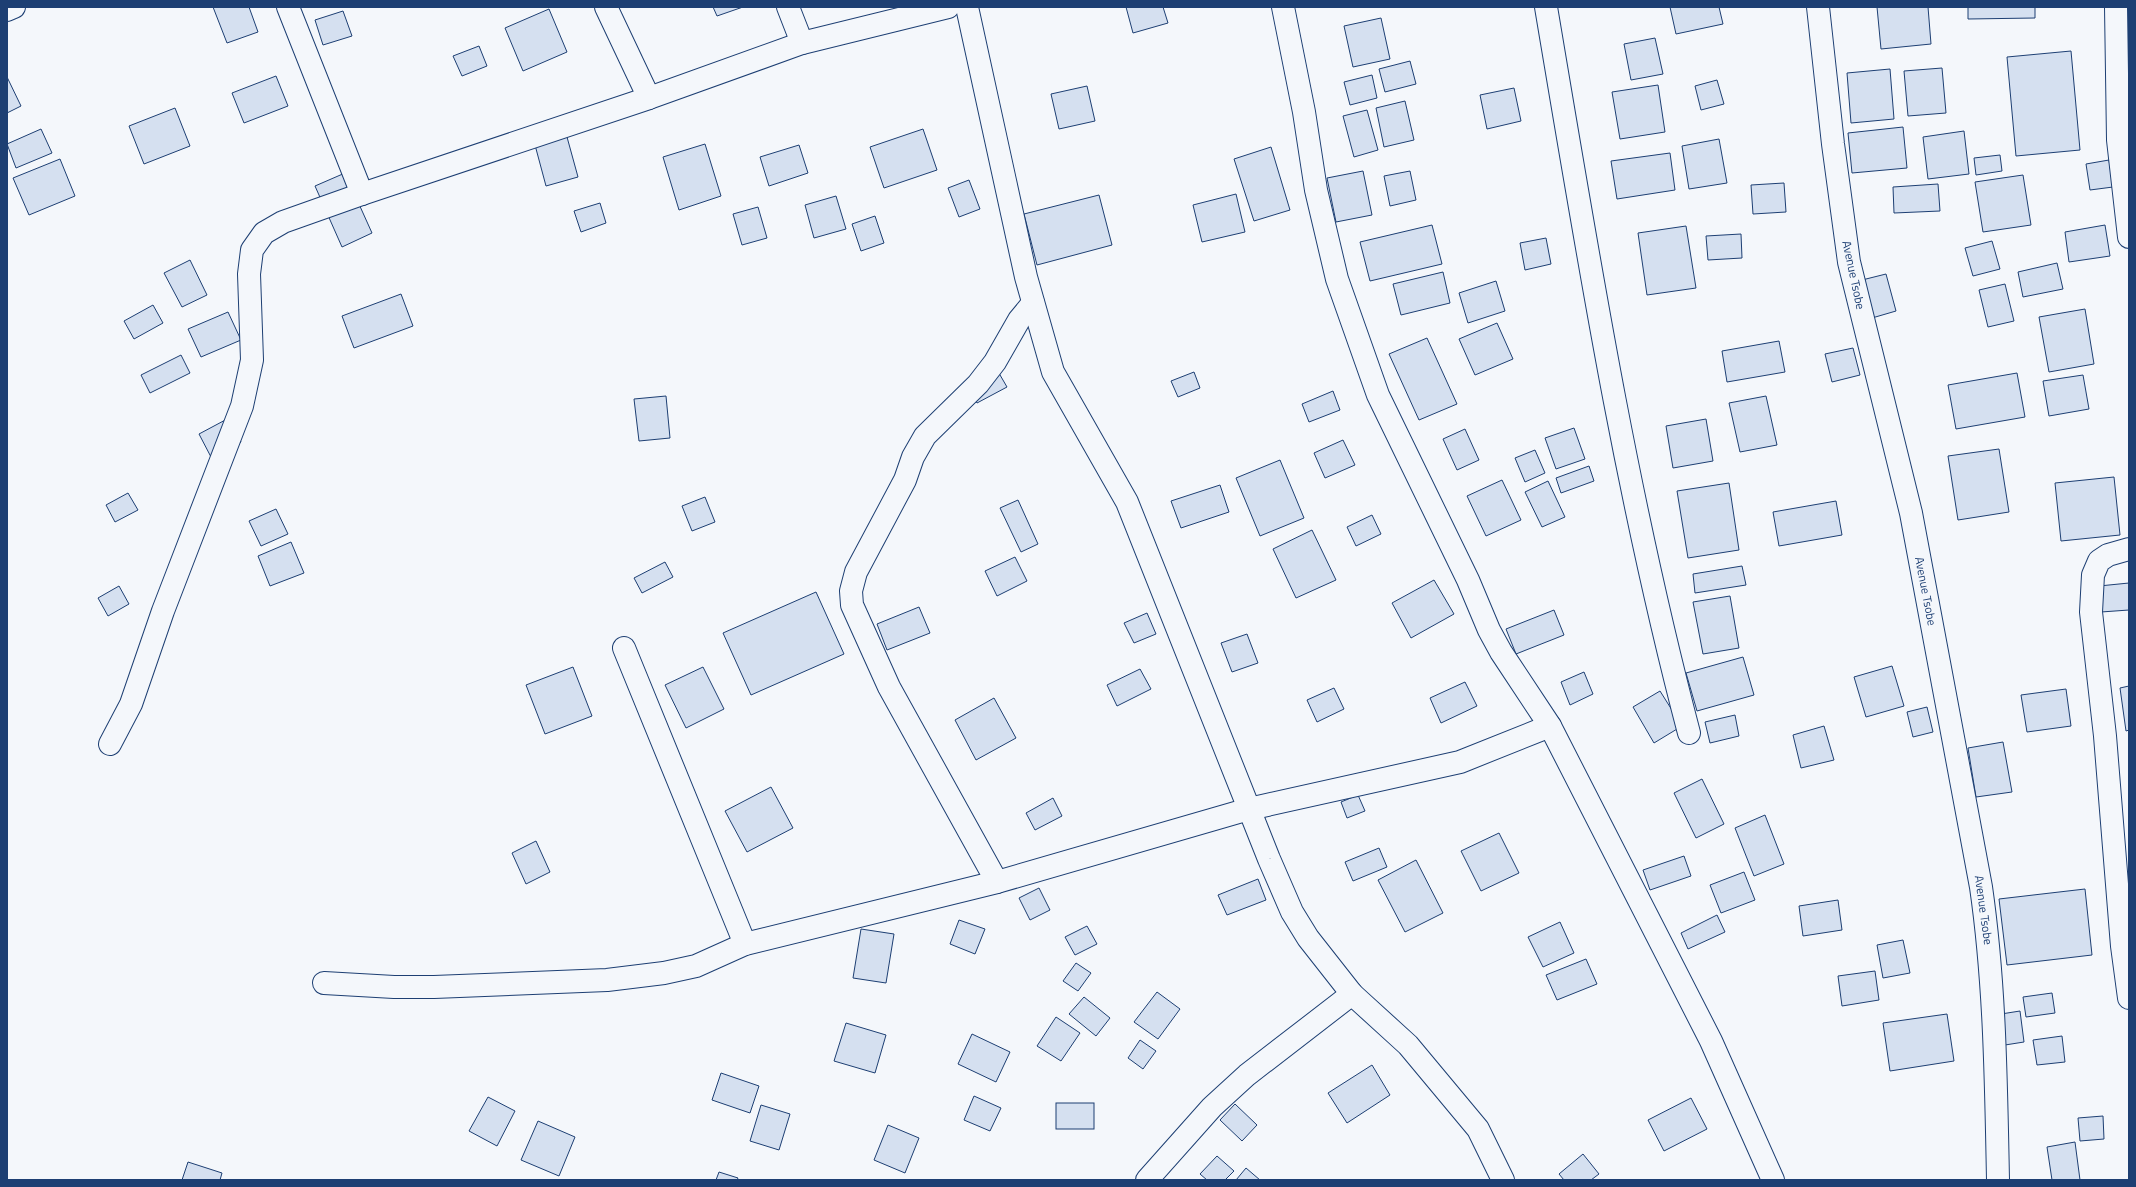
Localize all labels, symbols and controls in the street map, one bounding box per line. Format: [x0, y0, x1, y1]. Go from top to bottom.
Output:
street label: Avenue Tsobe [1837, 239, 1871, 311]
street label: Avenue Tsobe [1910, 555, 1942, 627]
street label: Avenue Tsobe [1970, 874, 1998, 946]

